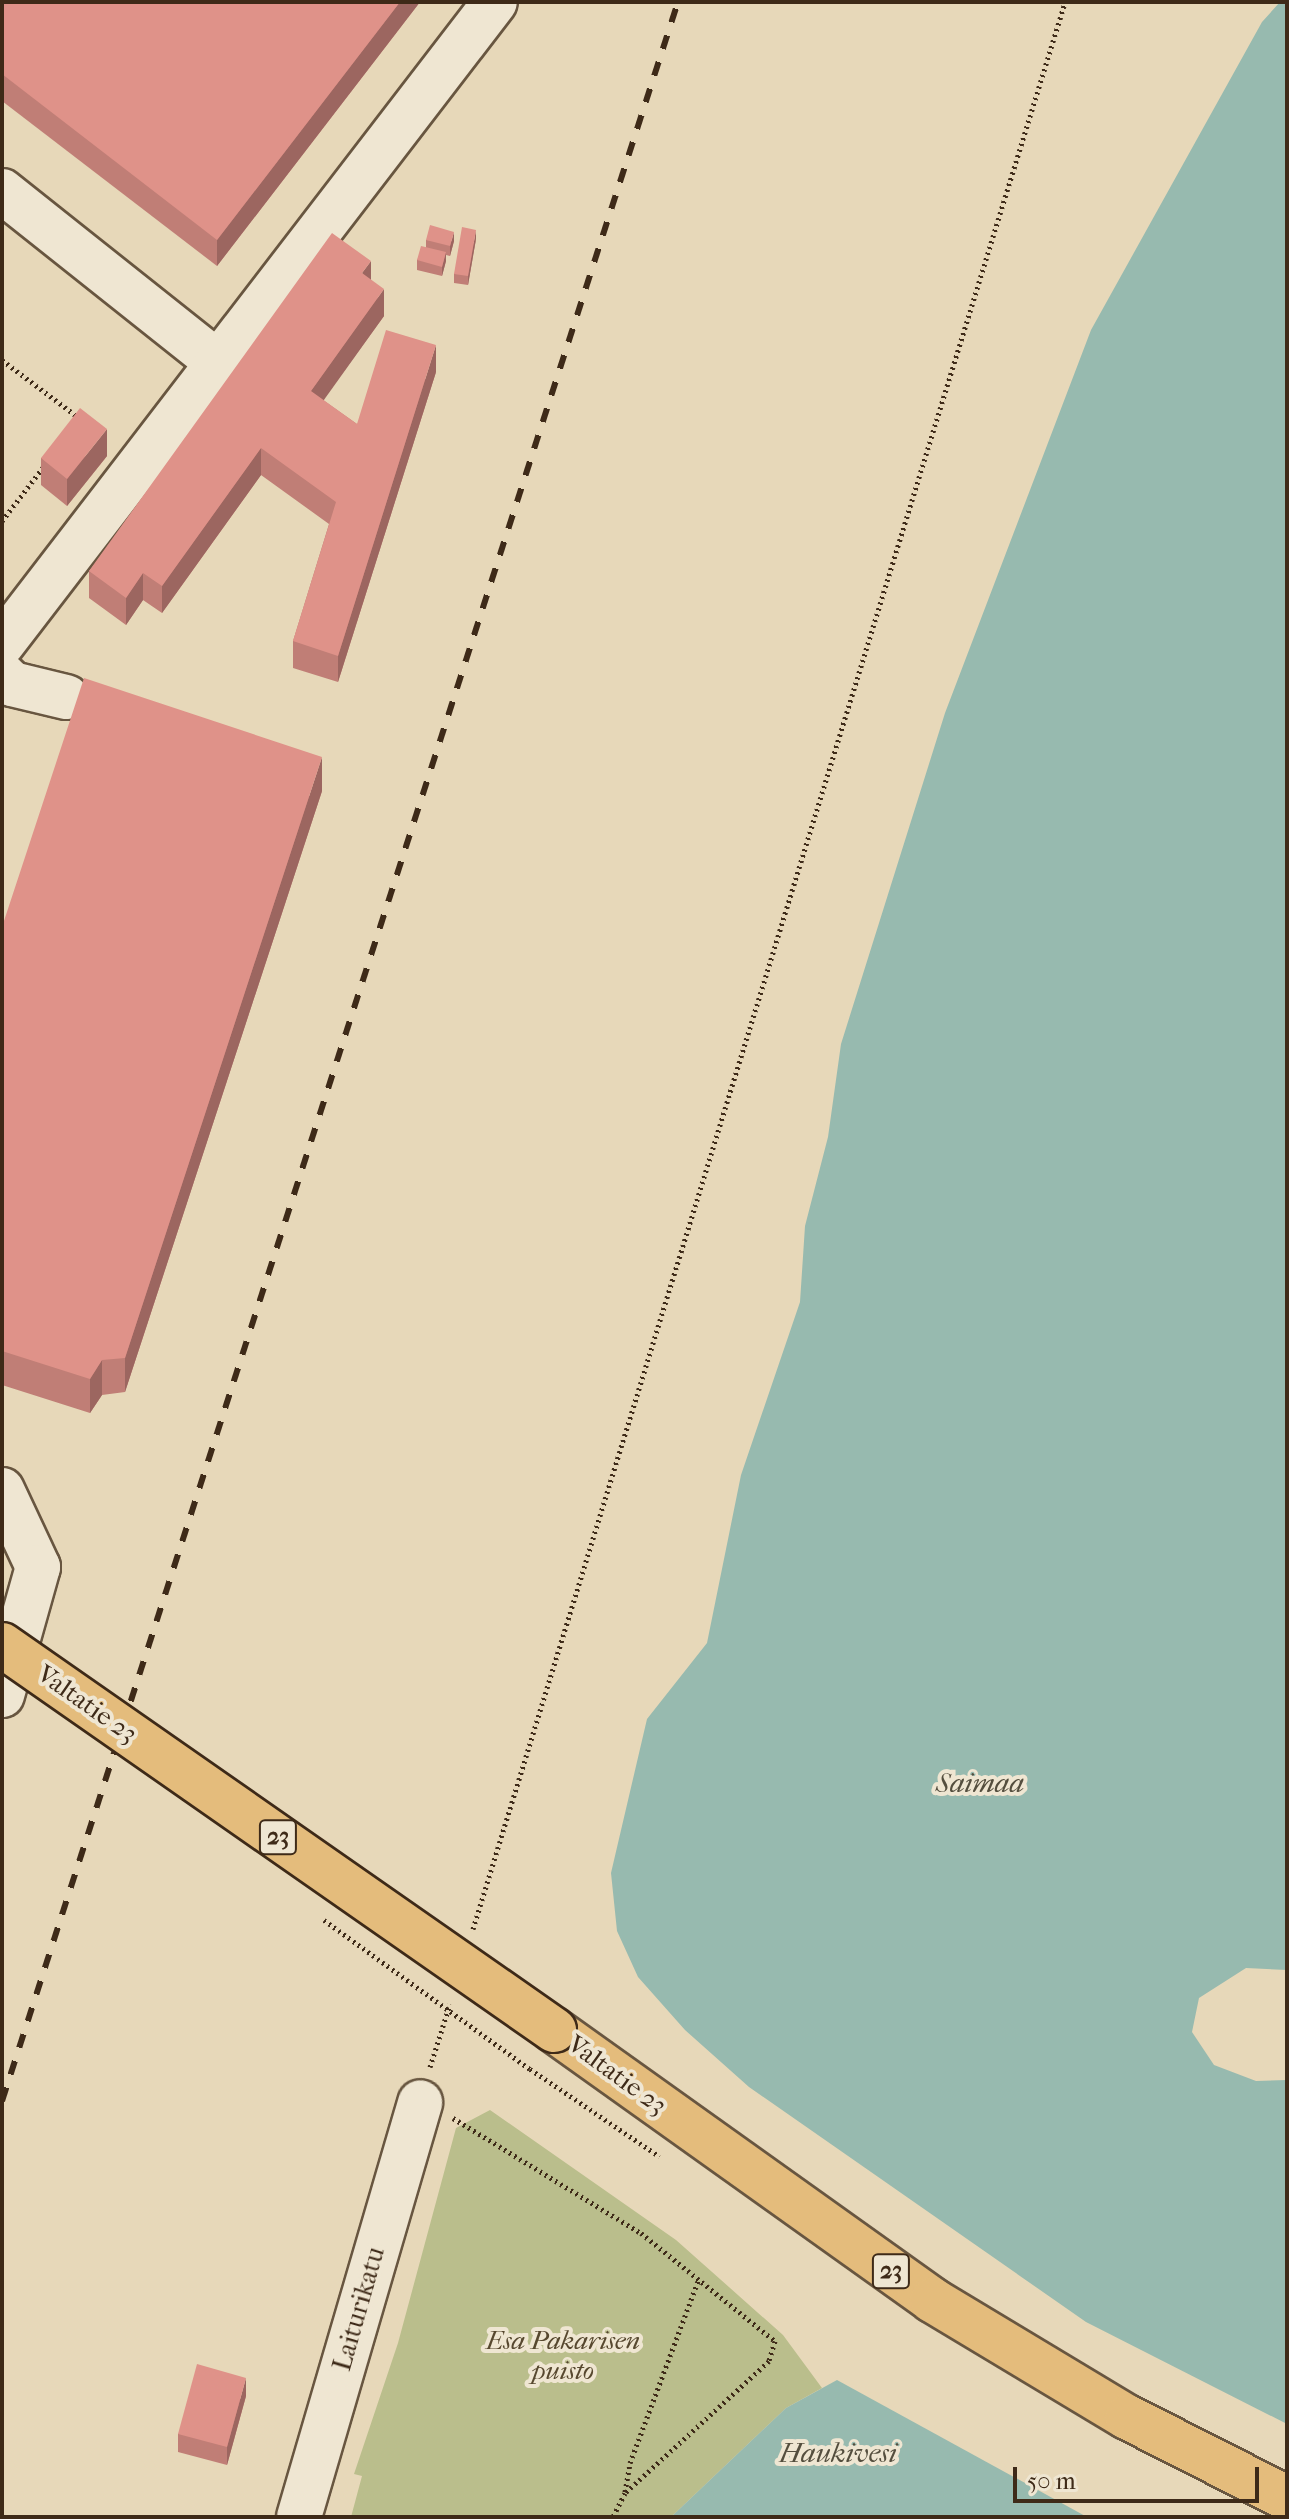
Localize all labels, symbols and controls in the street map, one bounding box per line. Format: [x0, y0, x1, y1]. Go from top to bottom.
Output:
street label: Valtatie 23 [31, 1658, 143, 1750]
water label: Saimaa [936, 1766, 1024, 1800]
road number: 23 [258, 1817, 298, 1857]
street label: Valtatie 23 [561, 2029, 673, 2121]
street label: Laiturikatu [326, 2243, 392, 2375]
road number: 23 [871, 2251, 911, 2291]
park label: Esa Pakarisen puisto [486, 2325, 640, 2386]
water label: Haukivesi [779, 2436, 897, 2470]
scale bar [1017, 2451, 1263, 2501]
text: 50 m [1027, 2467, 1076, 2495]

